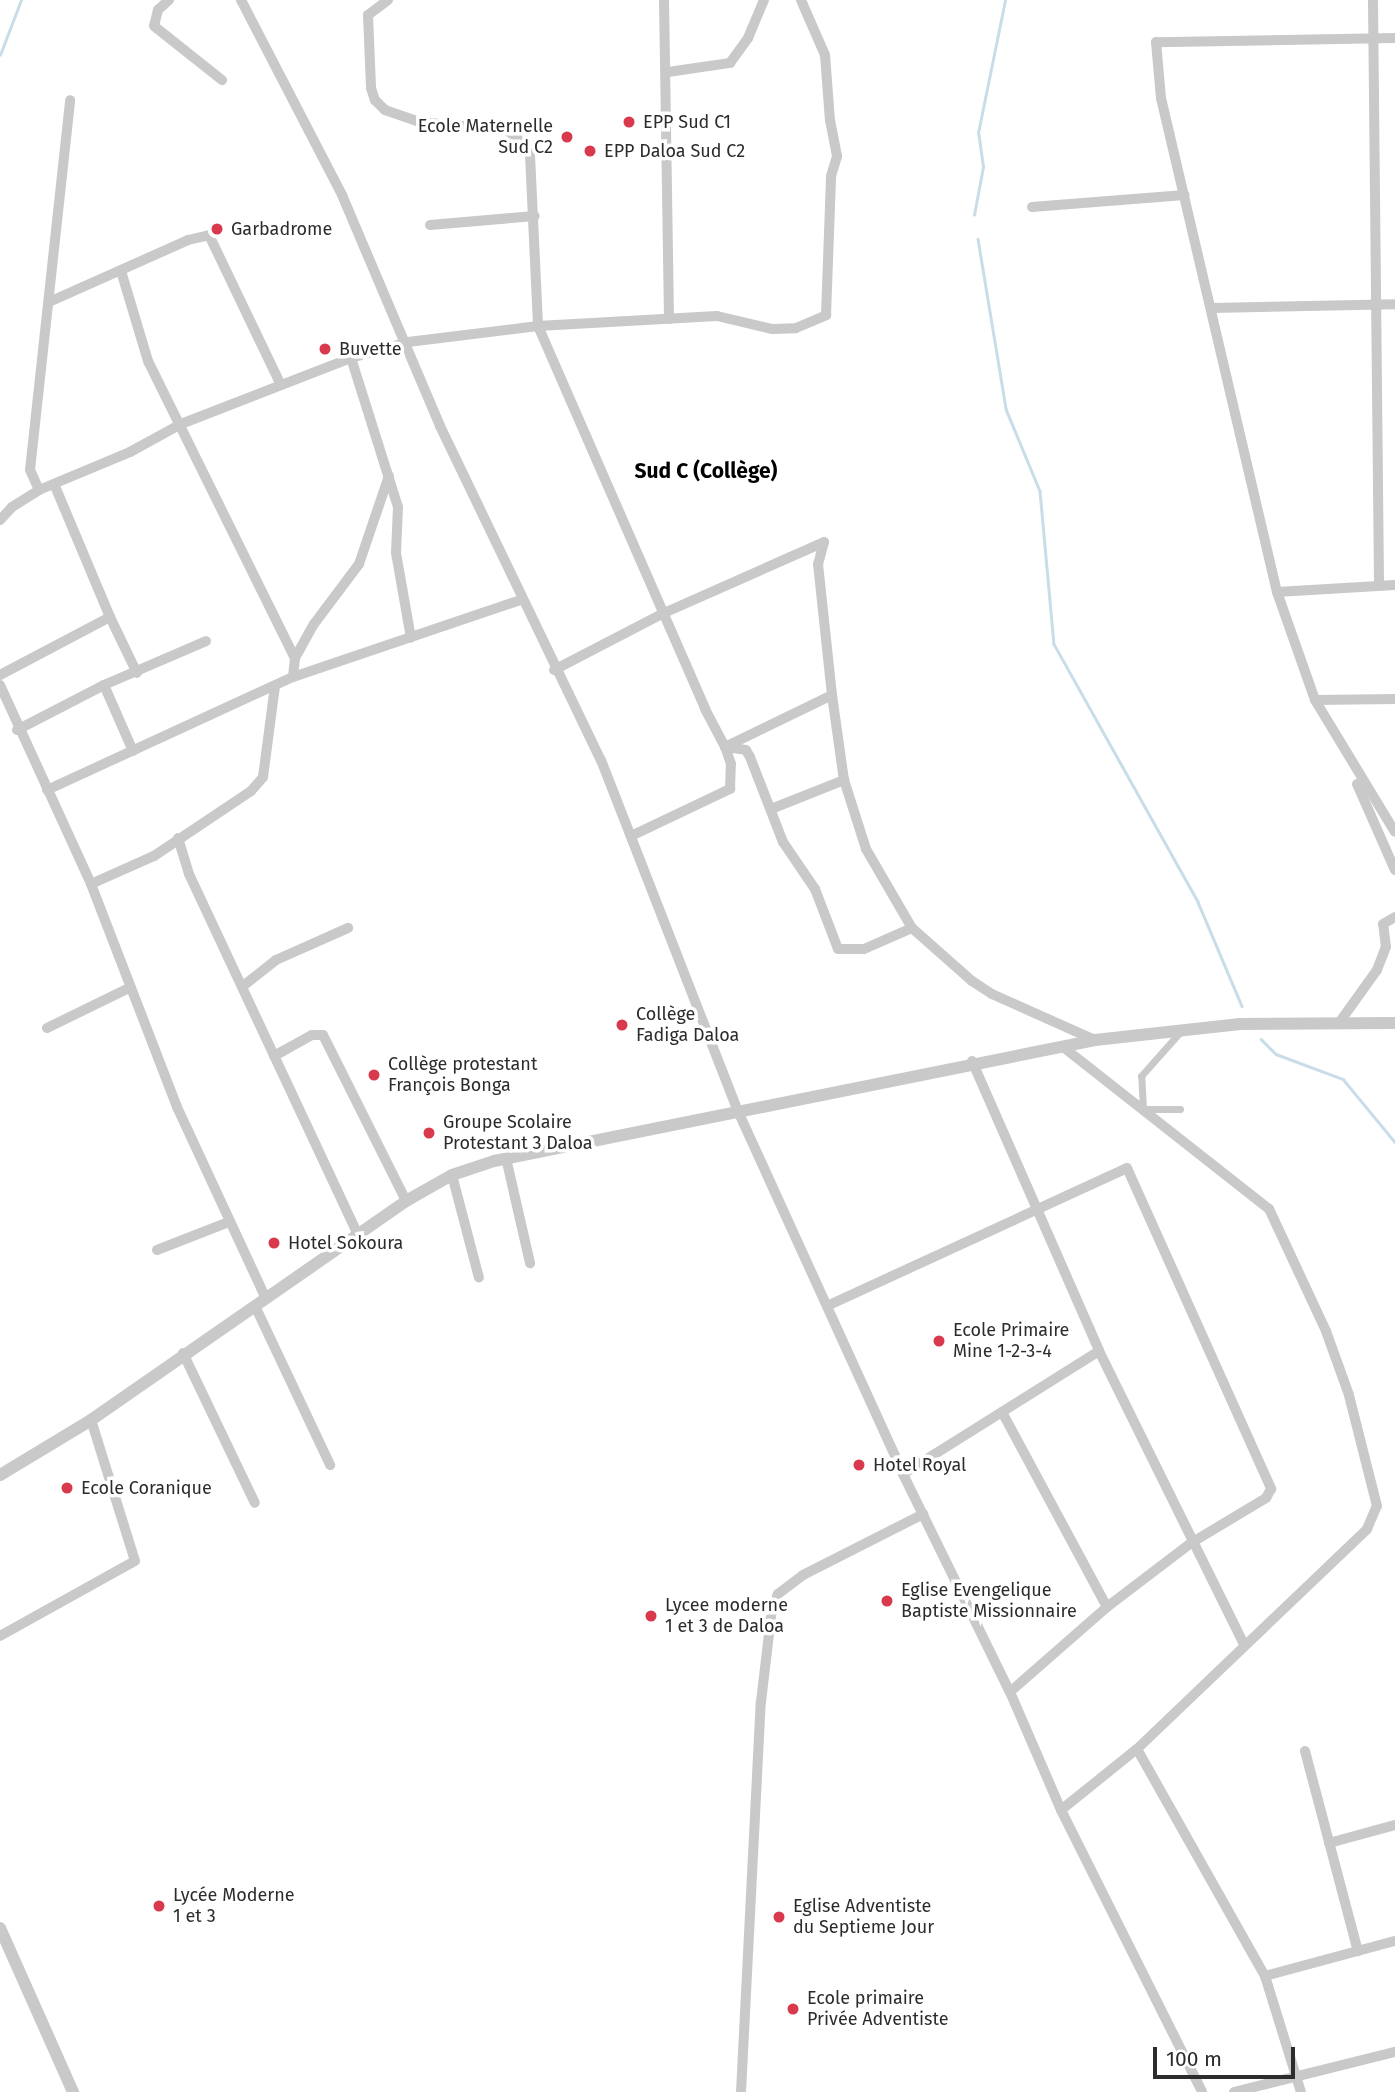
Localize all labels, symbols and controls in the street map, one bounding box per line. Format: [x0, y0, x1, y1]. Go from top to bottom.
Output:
place label: EPP Sud C1 [643, 111, 731, 133]
marker: EPP Sud C1 [621, 114, 637, 130]
place label: Ecole Maternelle Sud C2 [418, 116, 553, 158]
marker: Ecole Maternelle Sud C2 [559, 129, 575, 145]
place label: EPP Daloa Sud C2 [604, 140, 745, 162]
marker: EPP Daloa Sud C2 [582, 143, 598, 159]
place label: Garbadrome [231, 218, 332, 240]
marker: Garbadrome [209, 221, 225, 237]
place label: Buvette [339, 338, 402, 360]
marker: Buvette [317, 341, 333, 357]
district label: Sud C (Collège) [635, 458, 777, 484]
place label: Collège Fadiga Daloa [636, 1004, 739, 1046]
marker: Collège Fadiga Daloa [614, 1017, 630, 1033]
place label: Collège protestant François Bonga [388, 1054, 537, 1096]
marker: Collège protestant François Bonga [366, 1067, 382, 1083]
place label: Groupe Scolaire Protestant 3 Daloa [443, 1112, 593, 1154]
marker: Groupe Scolaire Protestant 3 Daloa [421, 1125, 437, 1141]
place label: Hotel Sokoura [288, 1232, 403, 1254]
marker: Hotel Sokoura [266, 1235, 282, 1251]
place label: Ecole Primaire Mine 1-2-3-4 [953, 1320, 1069, 1362]
marker: Ecole Primaire Mine 1-2-3-4 [931, 1333, 947, 1349]
place label: Hotel Royal [873, 1454, 966, 1476]
marker: Hotel Royal [851, 1457, 867, 1473]
place label: Ecole Coranique [81, 1477, 212, 1499]
marker: Ecole Coranique [59, 1480, 75, 1496]
place label: Eglise Evengelique Baptiste Missionnaire [901, 1580, 1077, 1622]
marker: Eglise Evengelique Baptiste Missionnaire [879, 1593, 895, 1609]
place label: Lycee moderne 1 et 3 de Daloa [665, 1595, 788, 1638]
marker: Lycee moderne 1 et 3 de Daloa [643, 1608, 659, 1624]
place label: Lycée Moderne 1 et 3 [173, 1885, 295, 1927]
place label: Eglise Adventiste du Septieme Jour [793, 1896, 934, 1938]
marker: Lycée Moderne 1 et 3 [151, 1898, 167, 1914]
marker: Eglise Adventiste du Septieme Jour [771, 1909, 787, 1925]
place label: Ecole primaire Privée Adventiste [807, 1988, 949, 2030]
marker: Ecole primaire Privée Adventiste [785, 2001, 801, 2017]
scale bar [1157, 2032, 1299, 2076]
text: 100 m [1166, 2046, 1222, 2072]

